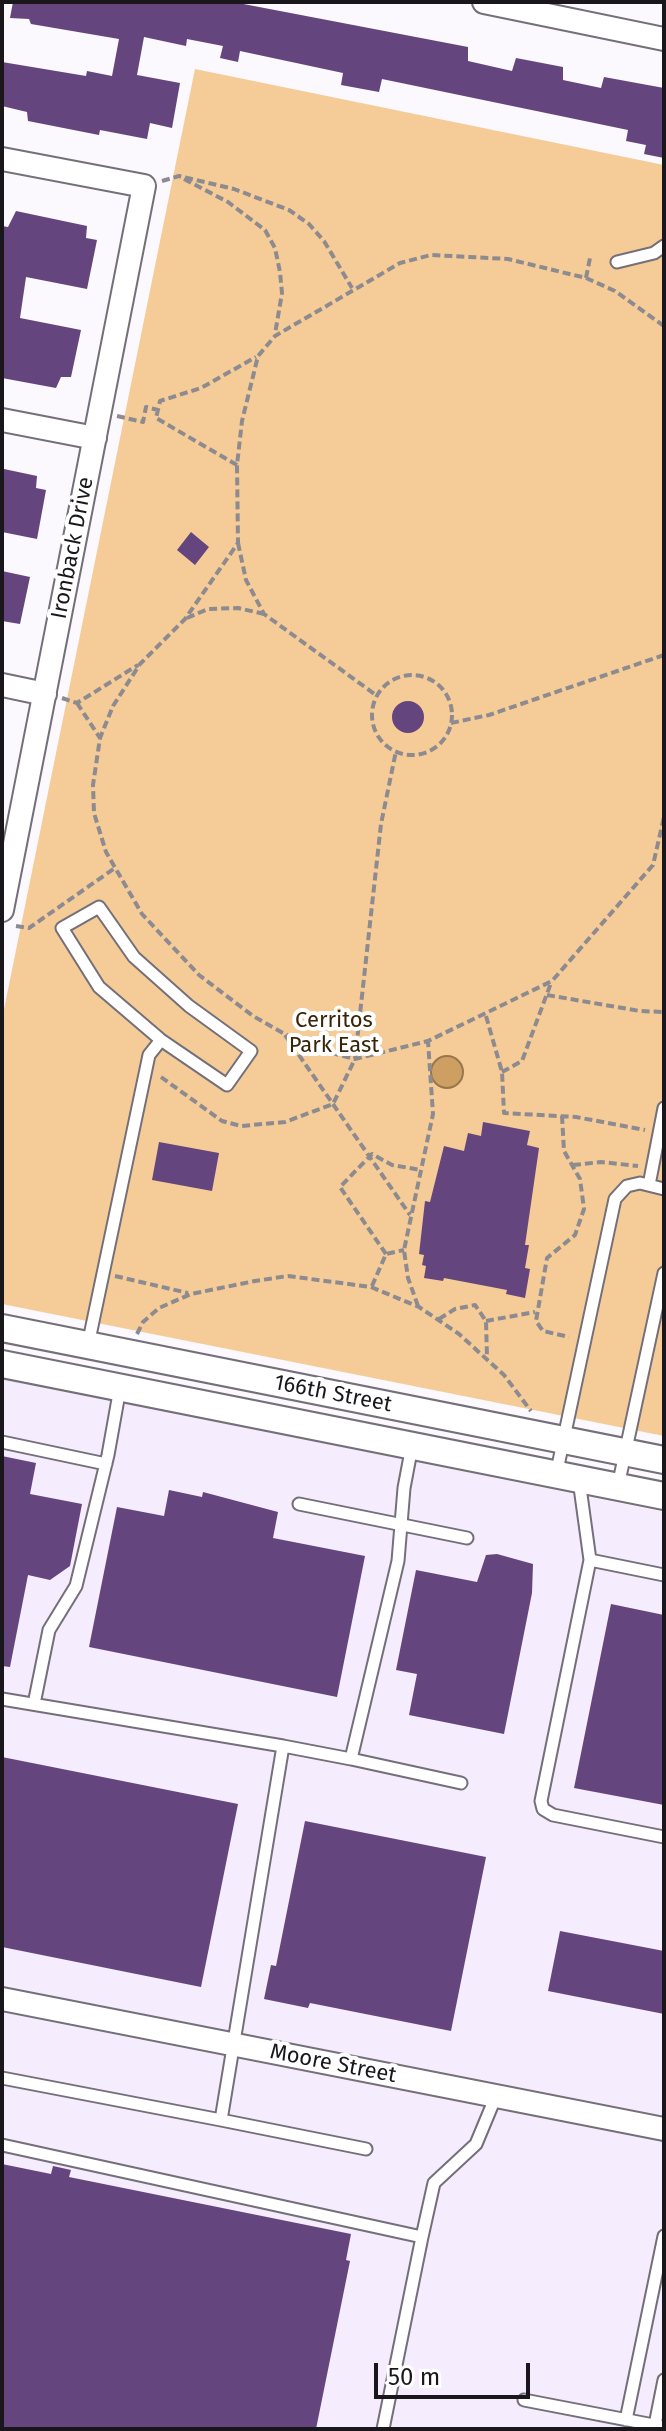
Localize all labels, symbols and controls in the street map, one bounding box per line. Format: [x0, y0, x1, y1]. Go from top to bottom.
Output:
street label: Ironback Drive [46, 475, 100, 621]
park label: Cerritos Park East [289, 1008, 379, 1060]
street label: 166th Street [272, 1370, 394, 1418]
street label: Moore Street [268, 2039, 398, 2089]
scale bar [378, 2347, 534, 2397]
text: 50 m [388, 2363, 440, 2391]

